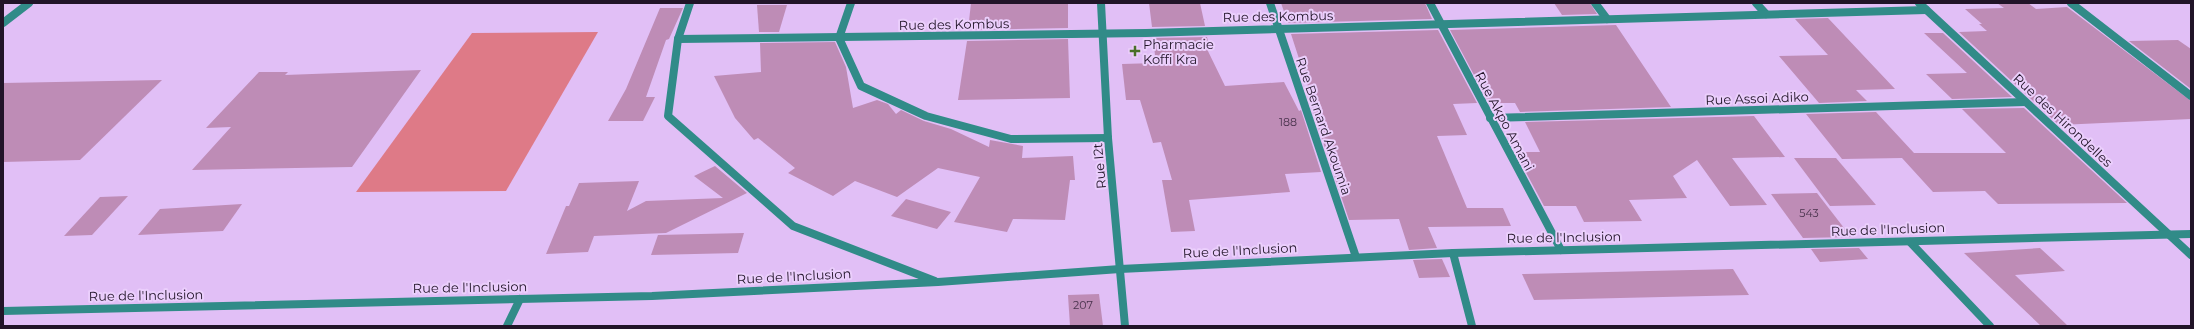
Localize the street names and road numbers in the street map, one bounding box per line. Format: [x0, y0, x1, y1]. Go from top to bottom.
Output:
street label: Rue des Kombus [1223, 7, 1333, 25]
street label: Rue des Kombus [899, 15, 1009, 33]
street label: Rue Bernard Akoumia [1293, 55, 1355, 197]
street label: Rue Akpo Amani [1472, 69, 1538, 173]
street label: Rue des Hirondelles [2010, 70, 2116, 170]
street label: Rue Assoi Adiko [1705, 88, 1809, 108]
street label: Rue I2t [1089, 142, 1109, 190]
street label: Rue de l'Inclusion [1830, 219, 1946, 239]
street label: Rue de l'Inclusion [1507, 228, 1621, 246]
street label: Rue de l'Inclusion [1182, 239, 1298, 261]
street label: Rue de l'Inclusion [736, 265, 852, 287]
street label: Rue de l'Inclusion [413, 278, 527, 296]
street label: Rue de l'Inclusion [89, 286, 203, 304]

